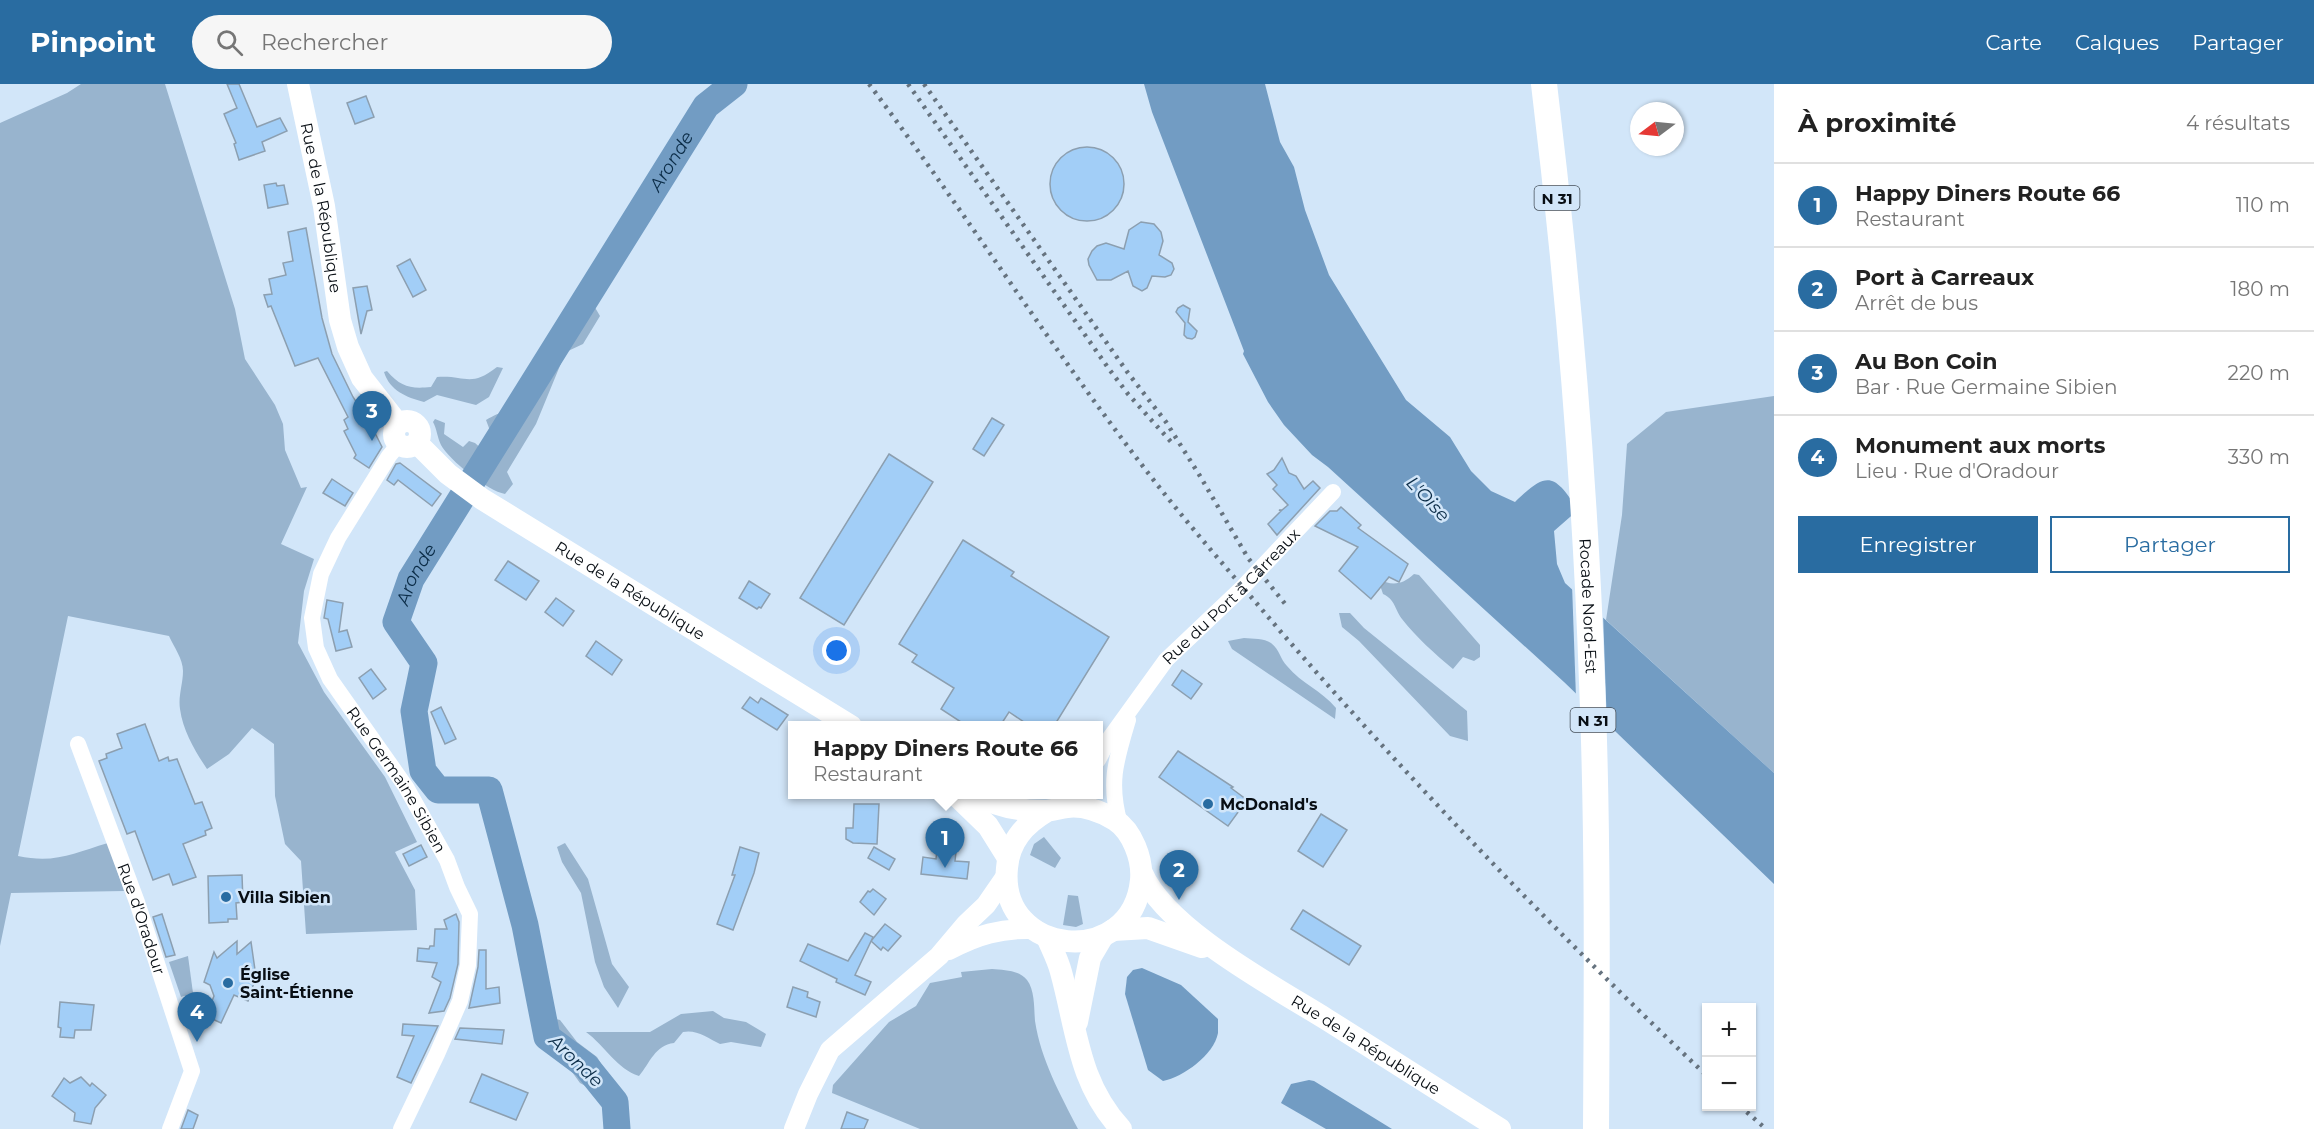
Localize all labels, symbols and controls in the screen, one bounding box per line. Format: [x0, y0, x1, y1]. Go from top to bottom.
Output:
search box [192, 15, 612, 69]
text: Pinpoint [30, 25, 156, 59]
icon: search [213, 26, 246, 59]
text: Rechercher [261, 29, 388, 56]
text: Carte [1985, 30, 2042, 55]
text: Calques [2075, 30, 2159, 55]
text: Partager [2192, 30, 2284, 55]
north arrow [1630, 102, 1684, 156]
text: À proximité [1798, 107, 1957, 139]
text: 4 résultats [2186, 111, 2290, 135]
street label: Rue de la République [297, 121, 346, 294]
water label: Aronde [644, 127, 698, 196]
text: Happy Diners Route 66 [1855, 180, 2120, 207]
road number: N 31 [1534, 186, 1580, 210]
text: 1 [1814, 193, 1821, 217]
text: 110 m [2236, 193, 2290, 217]
text: Restaurant [1855, 207, 1965, 231]
text: Port à Carreaux [1855, 264, 2034, 291]
text: 2 [1812, 277, 1823, 301]
text: 180 m [2230, 277, 2290, 301]
text: Arrêt de bus [1855, 291, 1978, 315]
text: Au Bon Coin [1855, 348, 1997, 375]
text: 3 [1812, 361, 1823, 385]
text: 220 m [2228, 361, 2290, 385]
text: Bar · Rue Germaine Sibien [1855, 375, 2118, 399]
pin: 3 [352, 392, 392, 441]
text: Monument aux morts [1855, 432, 2105, 459]
text: 4 [1811, 445, 1824, 469]
text: 330 m [2228, 445, 2290, 469]
text: Lieu · Rue d'Oradour [1855, 459, 2059, 483]
water label: L'Oise [1402, 472, 1454, 526]
button: Enregistrer [1798, 516, 2038, 573]
button: Partager [2050, 516, 2290, 573]
street label: Rue du Port à Carreaux [1158, 524, 1304, 668]
street label: Rue de la République [552, 537, 709, 643]
street label: Rocade Nord-Est [1576, 538, 1601, 675]
water label: Aronde [391, 540, 441, 609]
your location [822, 636, 851, 665]
street label: Rue Germaine Sibien [343, 703, 450, 856]
road number: N 31 [1570, 708, 1616, 732]
popup [788, 721, 1103, 799]
text: Happy Diners Route 66 [813, 735, 1078, 762]
text: Restaurant [813, 762, 923, 786]
place label: McDonald's [1220, 795, 1318, 814]
marker: McDonald's [1201, 797, 1215, 811]
pin: 1 [926, 818, 964, 868]
pin: 2 [1160, 850, 1198, 900]
street label: Rue d'Oradour [114, 860, 169, 977]
place label: Villa Sibien [237, 888, 331, 907]
marker: Villa Sibien [219, 890, 233, 904]
place label: Église Saint-Étienne [240, 965, 354, 1002]
marker: Église Saint-Étienne [221, 976, 235, 990]
street label: Rue de la République [1288, 991, 1444, 1098]
pin: 4 [178, 992, 216, 1042]
map controls [1702, 1003, 1756, 1111]
button: + [1702, 1003, 1756, 1057]
water label: Aronde [544, 1029, 608, 1092]
button: − [1702, 1057, 1756, 1111]

